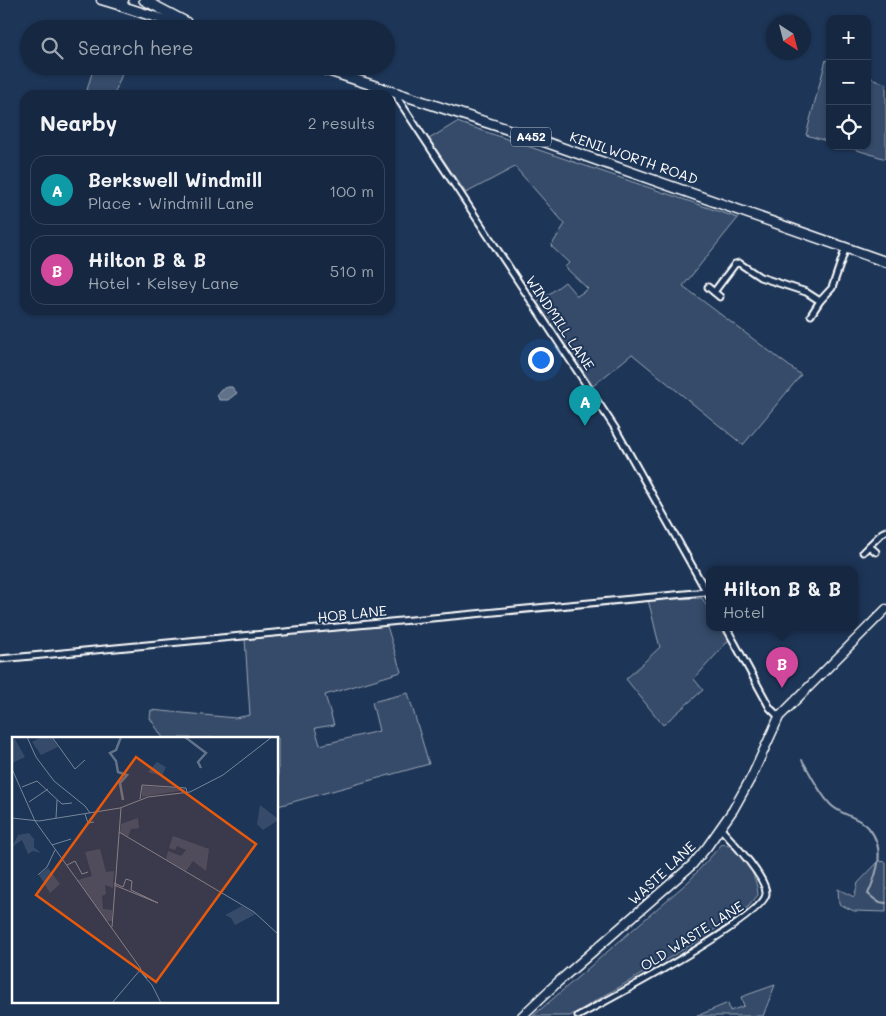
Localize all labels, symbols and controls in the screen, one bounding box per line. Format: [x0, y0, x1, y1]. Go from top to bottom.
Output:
north arrow [766, 15, 811, 60]
map controls [826, 15, 871, 150]
button: + [826, 15, 871, 60]
search box [20, 20, 395, 75]
icon: search [38, 34, 66, 62]
text: Search here [78, 35, 194, 60]
button: − [826, 60, 871, 105]
button: locate [826, 105, 871, 150]
text: Nearby [40, 109, 117, 136]
text: 2 results [308, 112, 375, 133]
street label: KENILWORTH ROAD [568, 127, 701, 188]
road number: A452 [511, 128, 551, 146]
text: Berkswell Windmill [88, 167, 262, 192]
text: A [51, 180, 63, 201]
text: 100 m [329, 180, 374, 201]
text: Place · Windmill Lane [88, 192, 254, 213]
text: Hilton B & B [88, 247, 206, 272]
text: B [52, 260, 62, 281]
text: 510 m [330, 260, 374, 281]
text: Hotel · Kelsey Lane [88, 272, 239, 293]
street label: WINDMILL LANE [522, 272, 599, 374]
your location [528, 347, 554, 373]
pin: A [569, 385, 601, 426]
popup [706, 566, 858, 631]
text: Hilton B & B [723, 576, 841, 601]
street label: HOB LANE [316, 600, 388, 627]
text: Hotel [723, 601, 765, 622]
pin: B [766, 647, 798, 688]
inset map [12, 737, 279, 1004]
street label: WASTE LANE [624, 837, 699, 909]
street label: OLD WASTE LANE [637, 896, 747, 975]

